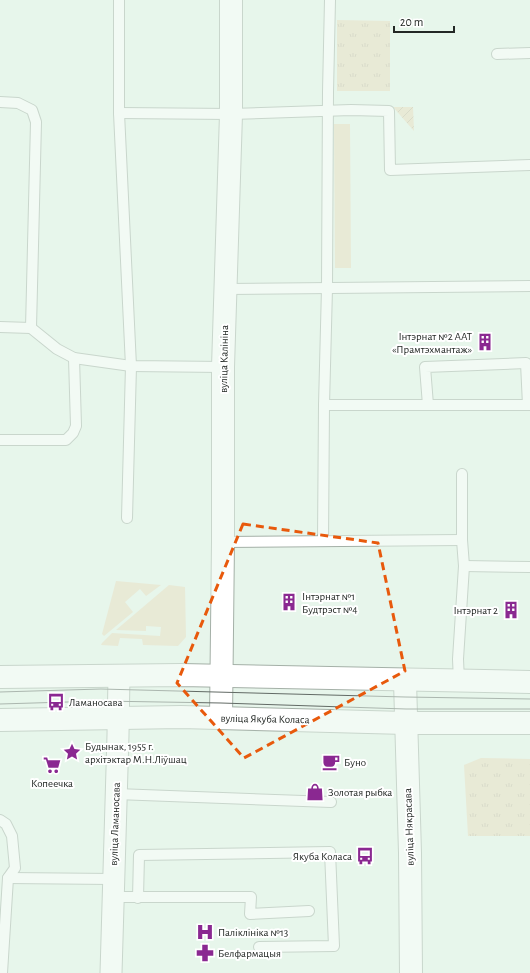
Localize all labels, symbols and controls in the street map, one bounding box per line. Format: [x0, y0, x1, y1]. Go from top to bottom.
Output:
scale bar [394, 8, 454, 34]
text: 20 m [400, 16, 423, 28]
street label: вуліца Калініна [218, 325, 230, 393]
place label: Інтэрнат №2 ААТ «Прамтэхмантаж» [392, 331, 473, 355]
building icon: Інтэрнат №2 ААТ «Прамтэхмантаж» [475, 332, 495, 352]
place label: Інтэрнат №1 Будтрэст №4 [302, 591, 358, 615]
building icon: Інтэрнат №1 Будтрэст №4 [279, 592, 299, 612]
building icon: Інтэрнат 2 [501, 600, 521, 620]
place label: Інтэрнат 2 [453, 605, 498, 616]
bus stop icon: Ламаносава [46, 692, 66, 712]
place label: Ламаносава [69, 697, 123, 708]
street label: вуліца Якуба Коласа [220, 713, 310, 725]
place label: Будынак, 1955 г. архітэктар М.Н.Ліўшац [85, 741, 187, 765]
place icon: Будынак, 1955 г. архітэктар М.Н.Ліўшац [62, 742, 82, 762]
cafe icon: Буно [321, 752, 341, 772]
supermarket icon: Копеечка [42, 755, 62, 775]
place label: Буно [344, 757, 366, 768]
place label: Копеечка [31, 778, 73, 789]
street label: вуліца Ламаносава [108, 782, 122, 866]
shop icon: Золотая рыбка [305, 782, 325, 802]
place label: Золотая рыбка [328, 787, 392, 798]
street label: вуліца Някрасава [402, 788, 416, 866]
bus stop icon: Якуба Коласа [355, 846, 375, 866]
place label: Якуба Коласа [293, 851, 352, 862]
hospital icon: Паліклініка №13 [195, 922, 215, 942]
place label: Паліклініка №13 [218, 927, 289, 938]
pharmacy icon: Белфармацыя [195, 943, 215, 963]
place label: Белфармацыя [218, 948, 281, 959]

